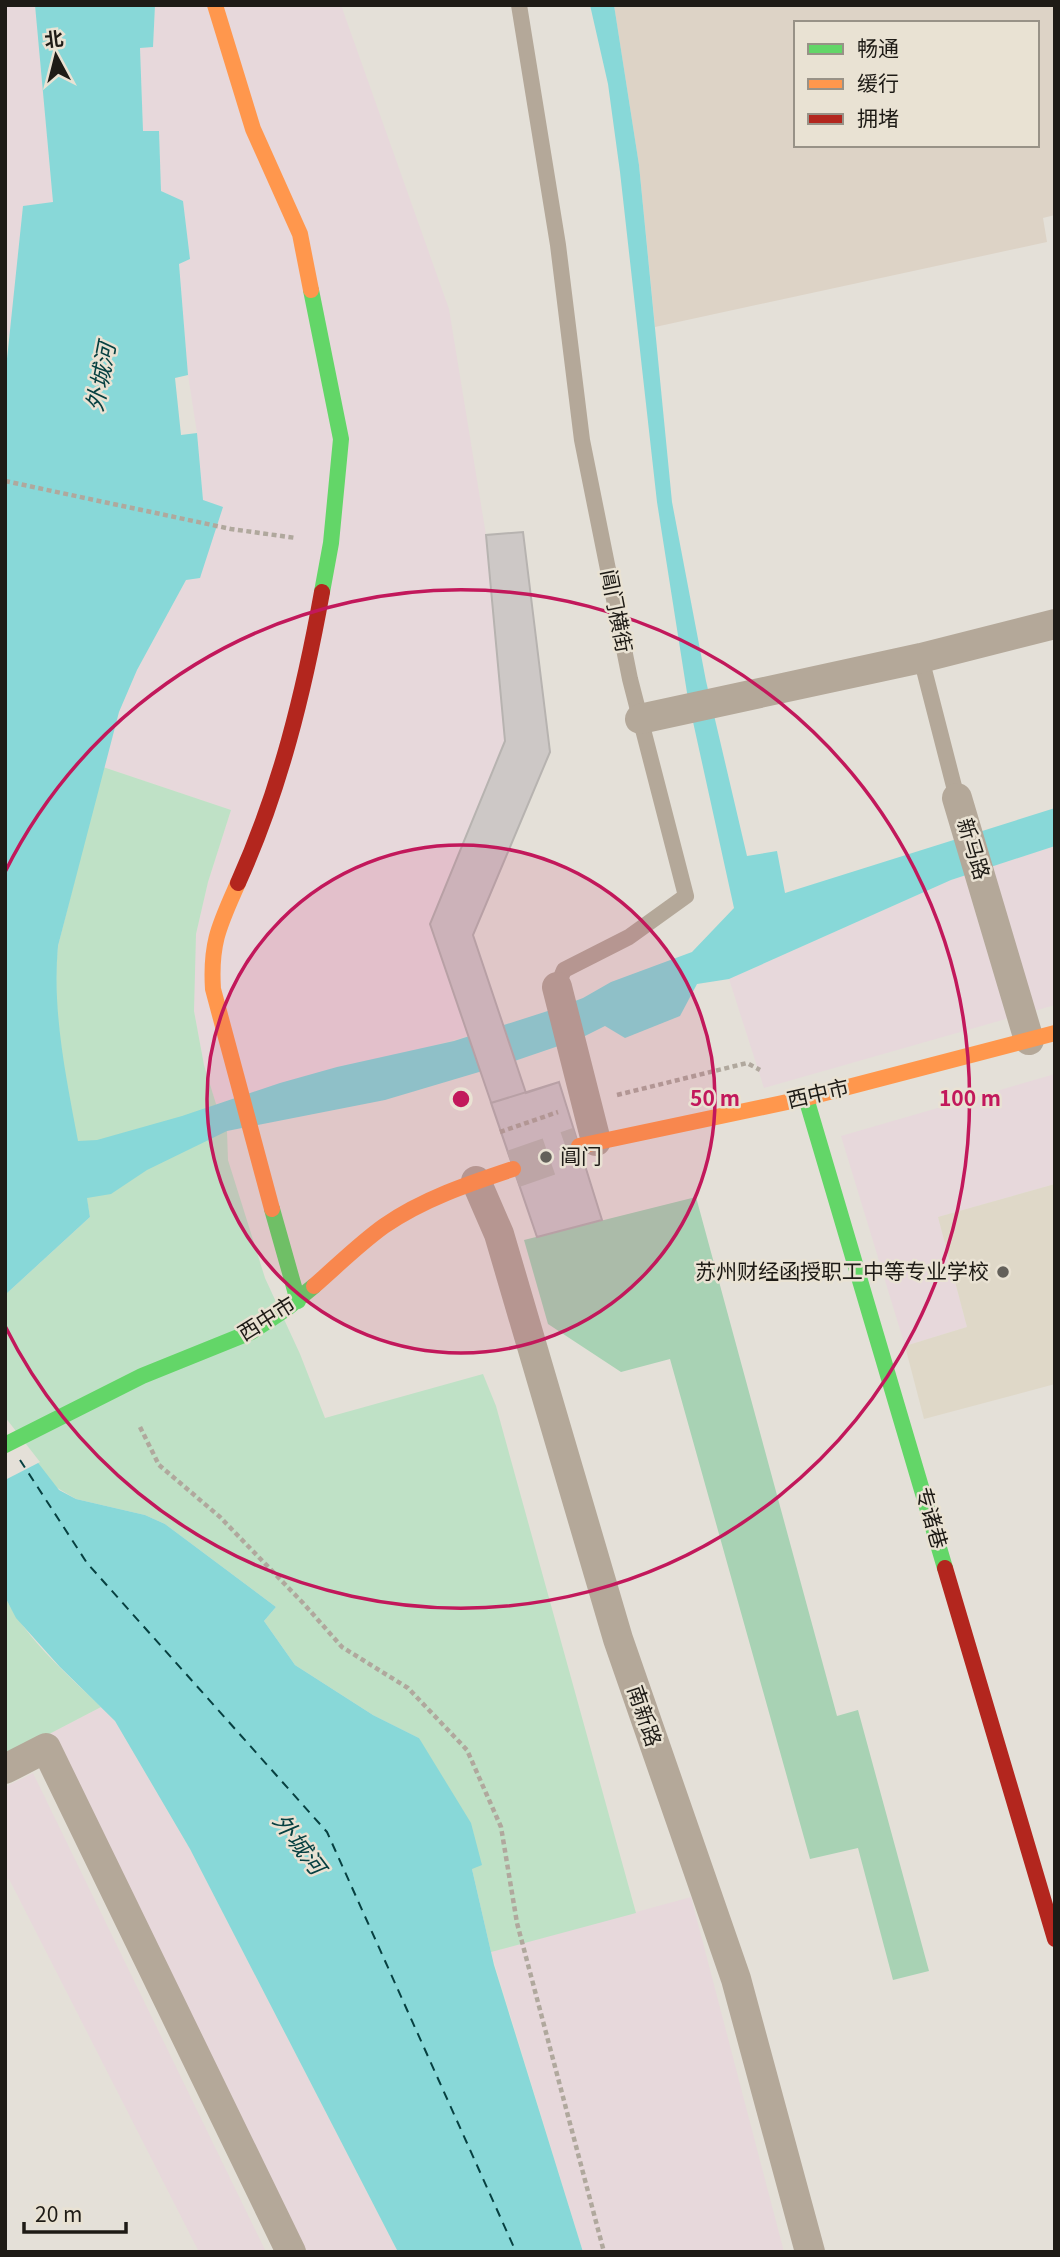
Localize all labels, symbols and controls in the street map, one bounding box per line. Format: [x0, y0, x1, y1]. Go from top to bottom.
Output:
north arrow [21, 21, 91, 91]
legend [794, 21, 1039, 147]
text: 北 [43, 23, 65, 52]
text: 畅通 [857, 32, 899, 62]
text: 缓行 [857, 67, 899, 97]
text: 拥堵 [857, 102, 899, 132]
water label: 外城河 [76, 336, 123, 414]
street label: 阊门横街 [595, 567, 641, 655]
street label: 新马路 [951, 814, 998, 883]
street label: 西中市 [783, 1070, 852, 1114]
text: 50 m [690, 1082, 740, 1112]
text: 100 m [939, 1082, 1001, 1112]
centre of rings [449, 1087, 473, 1111]
place label: 阊门 [560, 1140, 602, 1170]
marker: 阊门 [538, 1149, 554, 1165]
place label: 苏州财经函授职工中等专业学校 [695, 1255, 989, 1285]
marker: 苏州财经函授职工中等专业学校 [995, 1264, 1011, 1280]
street label: 西中市 [231, 1288, 301, 1347]
street label: 专诸巷 [910, 1483, 956, 1552]
street label: 南新路 [621, 1681, 670, 1750]
water label: 外城河 [266, 1805, 337, 1884]
scale bar [24, 2190, 126, 2234]
text: 20 m [35, 2198, 82, 2228]

